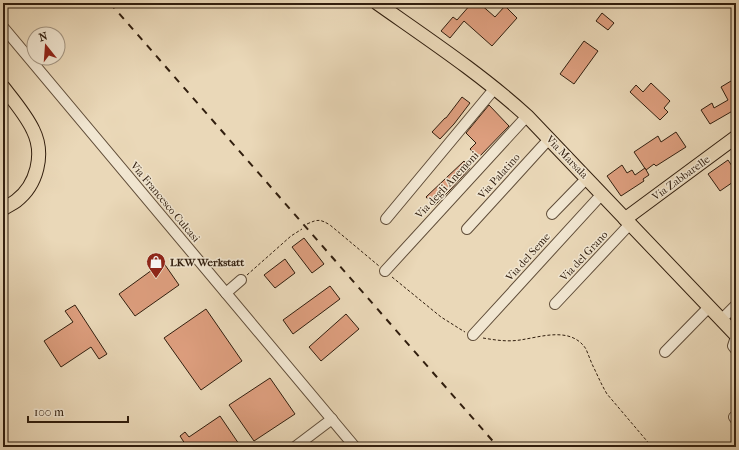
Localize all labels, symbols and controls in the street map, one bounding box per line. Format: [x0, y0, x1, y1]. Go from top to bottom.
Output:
north arrow [26, 26, 66, 66]
text: N [37, 29, 50, 44]
street label: Via Marsala [543, 132, 591, 182]
street label: Via degli Anemoni [412, 148, 482, 222]
street label: Via Palatino [475, 150, 523, 202]
street label: Via Zabbarelle [649, 152, 713, 204]
street label: Via Francesco Culcasi [127, 158, 203, 245]
street label: Via del Grano [557, 228, 611, 285]
street label: Via del Seme [502, 230, 553, 284]
shop icon: LKW Werkstatt [145, 251, 167, 279]
place label: LKW Werkstatt [170, 256, 245, 269]
scale bar [28, 398, 128, 424]
text: 100 m [34, 405, 64, 419]

